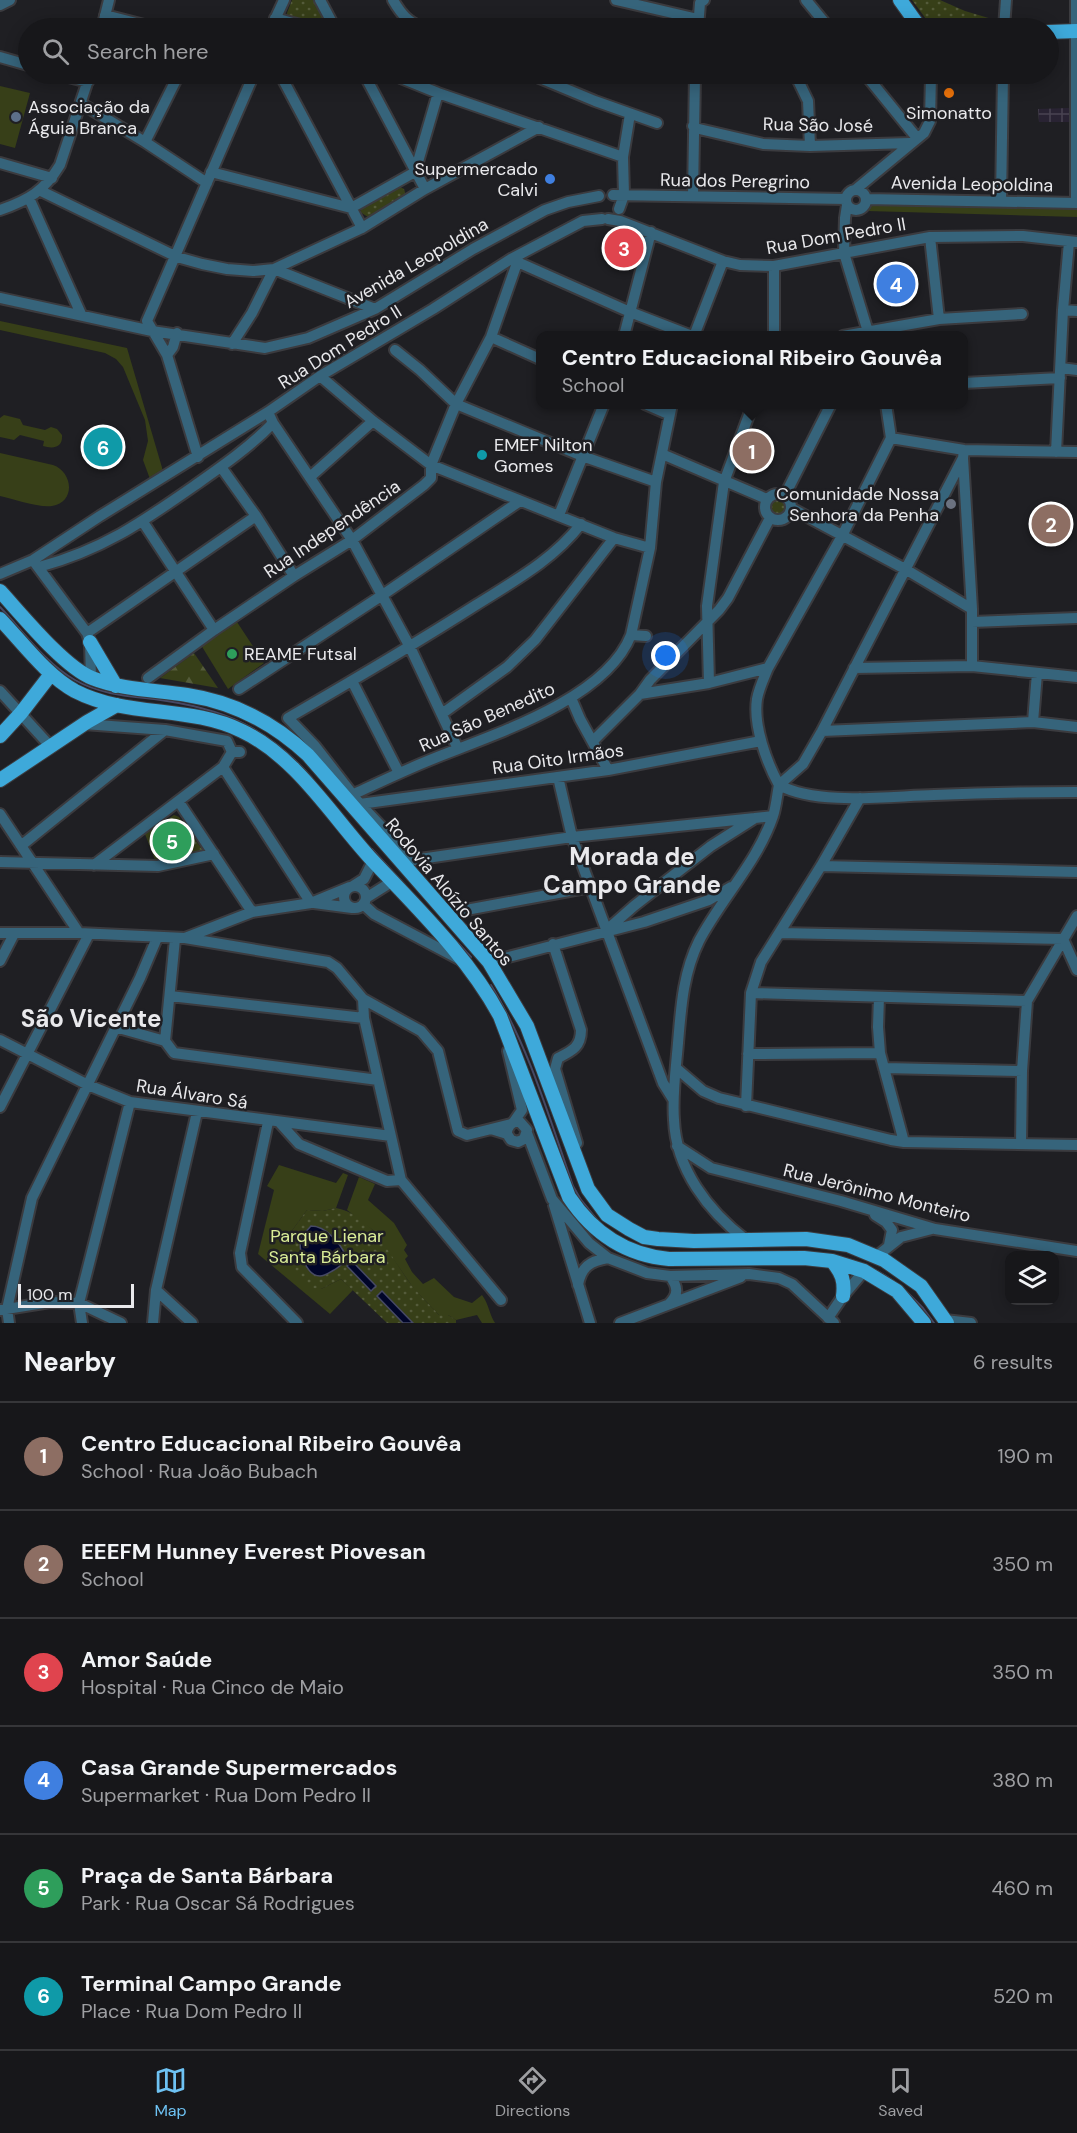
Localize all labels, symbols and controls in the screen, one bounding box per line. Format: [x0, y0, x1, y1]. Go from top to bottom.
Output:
search box [18, 18, 1059, 84]
icon: search [39, 35, 72, 68]
text: Search here [87, 37, 208, 66]
marker: Simonatto [942, 86, 956, 100]
place label: Associação da Águia Branca [28, 95, 150, 140]
place label: Simonatto [906, 101, 992, 125]
marker: Associação da Águia Branca [9, 110, 23, 124]
street label: Rua São José [763, 112, 873, 138]
place label: Supermercado Calvi [414, 157, 538, 202]
street label: Rua dos Peregrino [660, 168, 810, 194]
street label: Avenida Leopoldina [891, 171, 1053, 197]
marker: Supermercado Calvi [543, 172, 557, 186]
street label: Avenida Leopoldina [340, 212, 492, 314]
street label: Rua Dom Pedro II [764, 212, 908, 260]
pin: 3 [604, 226, 644, 270]
pin: 4 [876, 262, 916, 306]
street label: Rua Dom Pedro II [274, 299, 406, 395]
popup [536, 331, 968, 409]
text: Centro Educacional Ribeiro Gouvêa [562, 343, 942, 372]
text: School [562, 372, 624, 398]
pin: 6 [84, 424, 122, 470]
pin: 1 [732, 428, 771, 474]
place label: EMEF Nilton Gomes [494, 433, 592, 478]
marker: EMEF Nilton Gomes [475, 448, 489, 462]
street label: Rua Independência [259, 474, 405, 584]
place label: Comunidade Nossa Senhora da Penha [776, 482, 939, 527]
marker: Comunidade Nossa Senhora da Penha [944, 497, 958, 511]
pin: 2 [1032, 502, 1070, 546]
your location [651, 641, 680, 670]
place label: REAME Futsal [244, 642, 357, 666]
marker: REAME Futsal [225, 647, 239, 661]
street label: Rua São Benedito [415, 676, 559, 758]
street label: Rua Oito Irmãos [491, 738, 625, 780]
street label: Rodovia Aloízio Santos [380, 813, 518, 971]
pin: 5 [152, 818, 192, 864]
district label: Morada de Campo Grande [543, 841, 721, 900]
district label: São Vicente [21, 1003, 161, 1034]
street label: Rua Álvaro Sá [135, 1073, 249, 1115]
street label: Rua Jerônimo Monteiro [781, 1158, 973, 1228]
park label: Parque Lienar Santa Bárbara [268, 1224, 386, 1269]
map controls [1005, 1251, 1059, 1305]
button: layers [1005, 1251, 1059, 1305]
scale bar [18, 1281, 134, 1308]
text: 100 m [27, 1284, 72, 1305]
text: Nearby [24, 1345, 116, 1379]
text: 6 results [973, 1349, 1053, 1375]
text: Centro Educacional Ribeiro Gouvêa [81, 1429, 462, 1458]
text: 1 [40, 1443, 47, 1469]
text: 190 m [997, 1443, 1053, 1469]
text: School · Rua João Bubach [81, 1458, 318, 1484]
text: EEEFM Hunney Everest Piovesan [81, 1537, 426, 1566]
text: 2 [38, 1551, 49, 1577]
text: 350 m [992, 1551, 1053, 1577]
text: School [81, 1566, 144, 1592]
text: Amor Saúde [81, 1645, 212, 1674]
text: 3 [37, 1659, 50, 1685]
text: 350 m [992, 1659, 1053, 1685]
text: Hospital · Rua Cinco de Maio [81, 1674, 344, 1700]
text: Casa Grande Supermercados [81, 1753, 397, 1782]
text: 4 [37, 1767, 50, 1793]
text: 380 m [992, 1767, 1053, 1793]
text: Supermarket · Rua Dom Pedro II [81, 1782, 371, 1808]
text: Praça de Santa Bárbara [81, 1861, 333, 1890]
text: 5 [37, 1875, 50, 1901]
text: 460 m [991, 1875, 1053, 1901]
text: Park · Rua Oscar Sá Rodrigues [81, 1890, 355, 1916]
text: Terminal Campo Grande [81, 1969, 342, 1998]
text: 6 [37, 1983, 50, 2009]
text: 520 m [993, 1983, 1053, 2009]
text: Place · Rua Dom Pedro II [81, 1998, 302, 2024]
tab: Map [154, 2064, 187, 2121]
tab: Directions [495, 2064, 570, 2121]
tab: Saved [878, 2064, 923, 2121]

